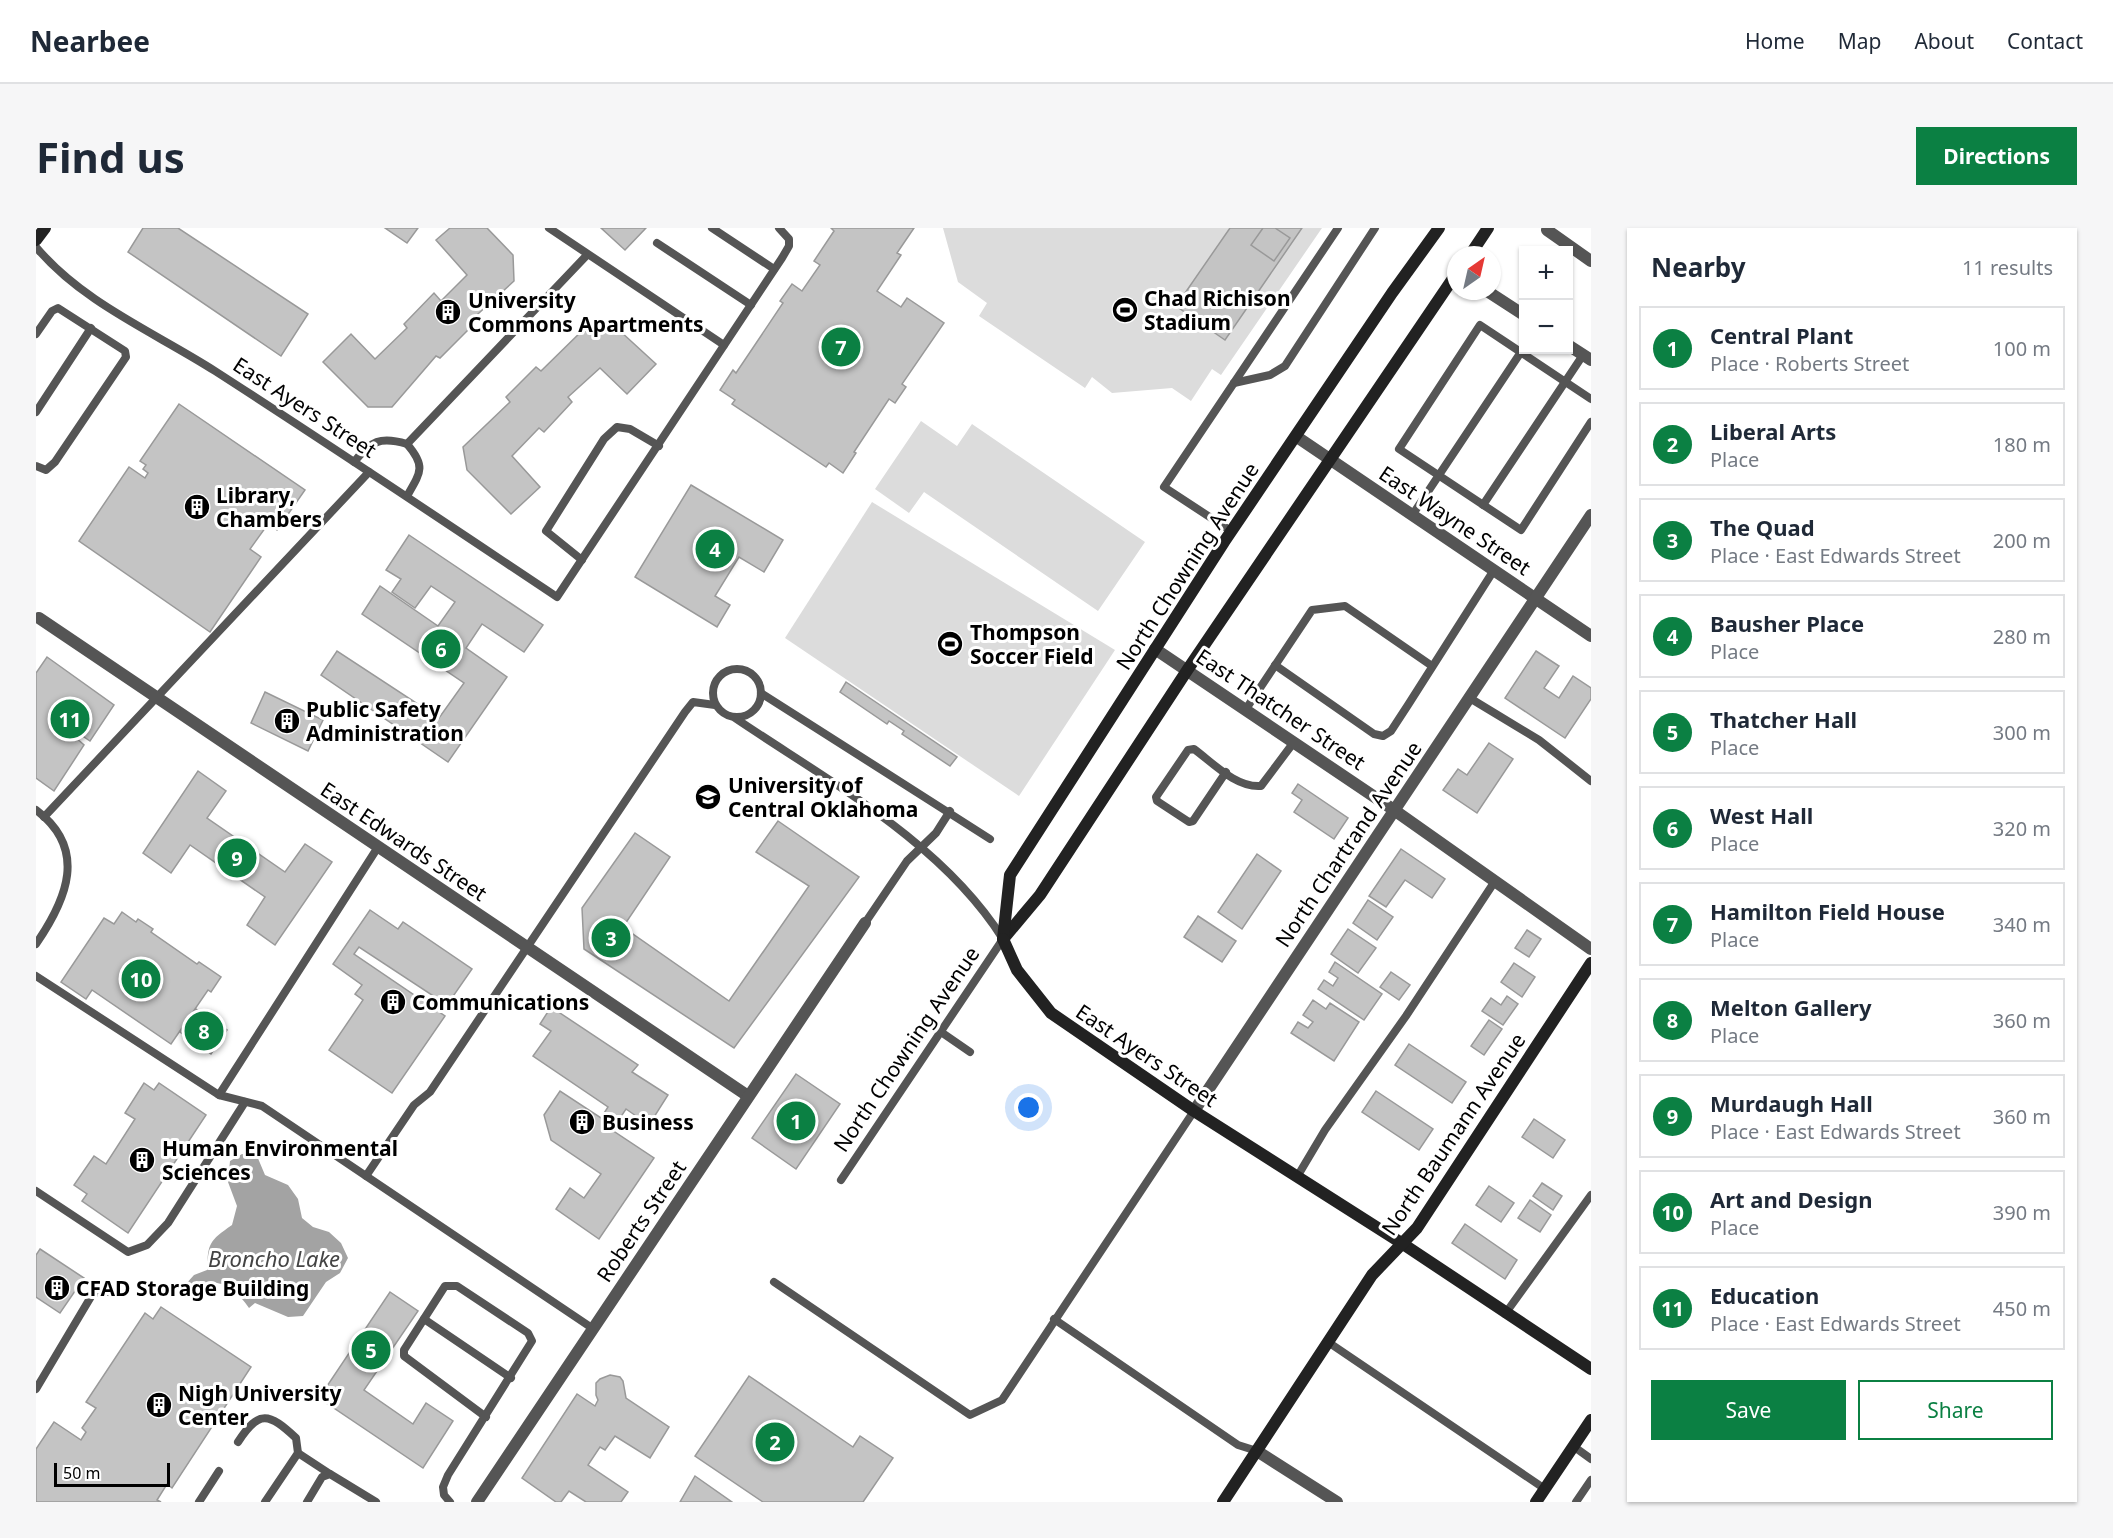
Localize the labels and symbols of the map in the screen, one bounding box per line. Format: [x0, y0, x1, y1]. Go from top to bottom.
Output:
north arrow [1447, 246, 1501, 300]
place label: Chad Richison Stadium [1144, 284, 1291, 336]
place label: University Commons Apartments [468, 286, 704, 338]
sports icon: Chad Richison Stadium [1110, 295, 1140, 325]
building icon: University Commons Apartments [433, 297, 463, 327]
pin: 7 [822, 324, 860, 370]
street label: East Ayers Street [228, 350, 382, 464]
street label: North Chowning Avenue [1109, 457, 1265, 675]
street label: East Wayne Street [1374, 459, 1537, 581]
place label: Library, Chambers [216, 481, 322, 533]
building icon: Library, Chambers [182, 492, 212, 522]
pin: 4 [696, 526, 734, 572]
place label: Thompson Soccer Field [970, 618, 1094, 670]
pin: 6 [422, 626, 460, 672]
sports icon: Thompson Soccer Field [935, 629, 965, 659]
street label: East Thatcher Street [1191, 642, 1371, 776]
place label: Public Safety Administration [306, 695, 464, 747]
pin: 11 [51, 696, 90, 742]
building icon: Public Safety Administration [272, 706, 302, 736]
street label: North Chartrand Avenue [1269, 736, 1427, 952]
place label: University of Central Oklahoma [728, 771, 918, 823]
street label: East Edwards Street [315, 775, 493, 907]
school or university icon: University of Central Oklahoma [693, 782, 723, 812]
pin: 9 [218, 836, 256, 880]
pin: 3 [592, 916, 630, 960]
street label: North Chowning Avenue [827, 941, 985, 1157]
pin: 10 [122, 956, 160, 1002]
building icon: Communications [378, 987, 408, 1017]
place label: Communications [412, 988, 589, 1016]
street label: East Ayers Street [1071, 997, 1224, 1113]
pin: 8 [184, 1008, 224, 1054]
street label: North Baumann Avenue [1375, 1027, 1531, 1241]
your location [1014, 1093, 1043, 1122]
pin: 1 [776, 1098, 816, 1144]
building icon: Business [567, 1107, 597, 1137]
place label: Business [602, 1108, 694, 1136]
place label: Human Environmental Sciences [162, 1134, 398, 1186]
building icon: Human Environmental Sciences [127, 1145, 157, 1175]
street label: Roberts Street [590, 1154, 692, 1287]
water label: Broncho Lake [208, 1243, 340, 1273]
building icon: CFAD Storage Building [42, 1273, 72, 1303]
place label: CFAD Storage Building [76, 1274, 309, 1302]
pin: 5 [352, 1328, 390, 1372]
place label: Nigh University Center [178, 1379, 341, 1431]
building icon: Nigh University Center [144, 1390, 174, 1420]
pin: 2 [756, 1420, 794, 1464]
scale bar [54, 1460, 170, 1488]

